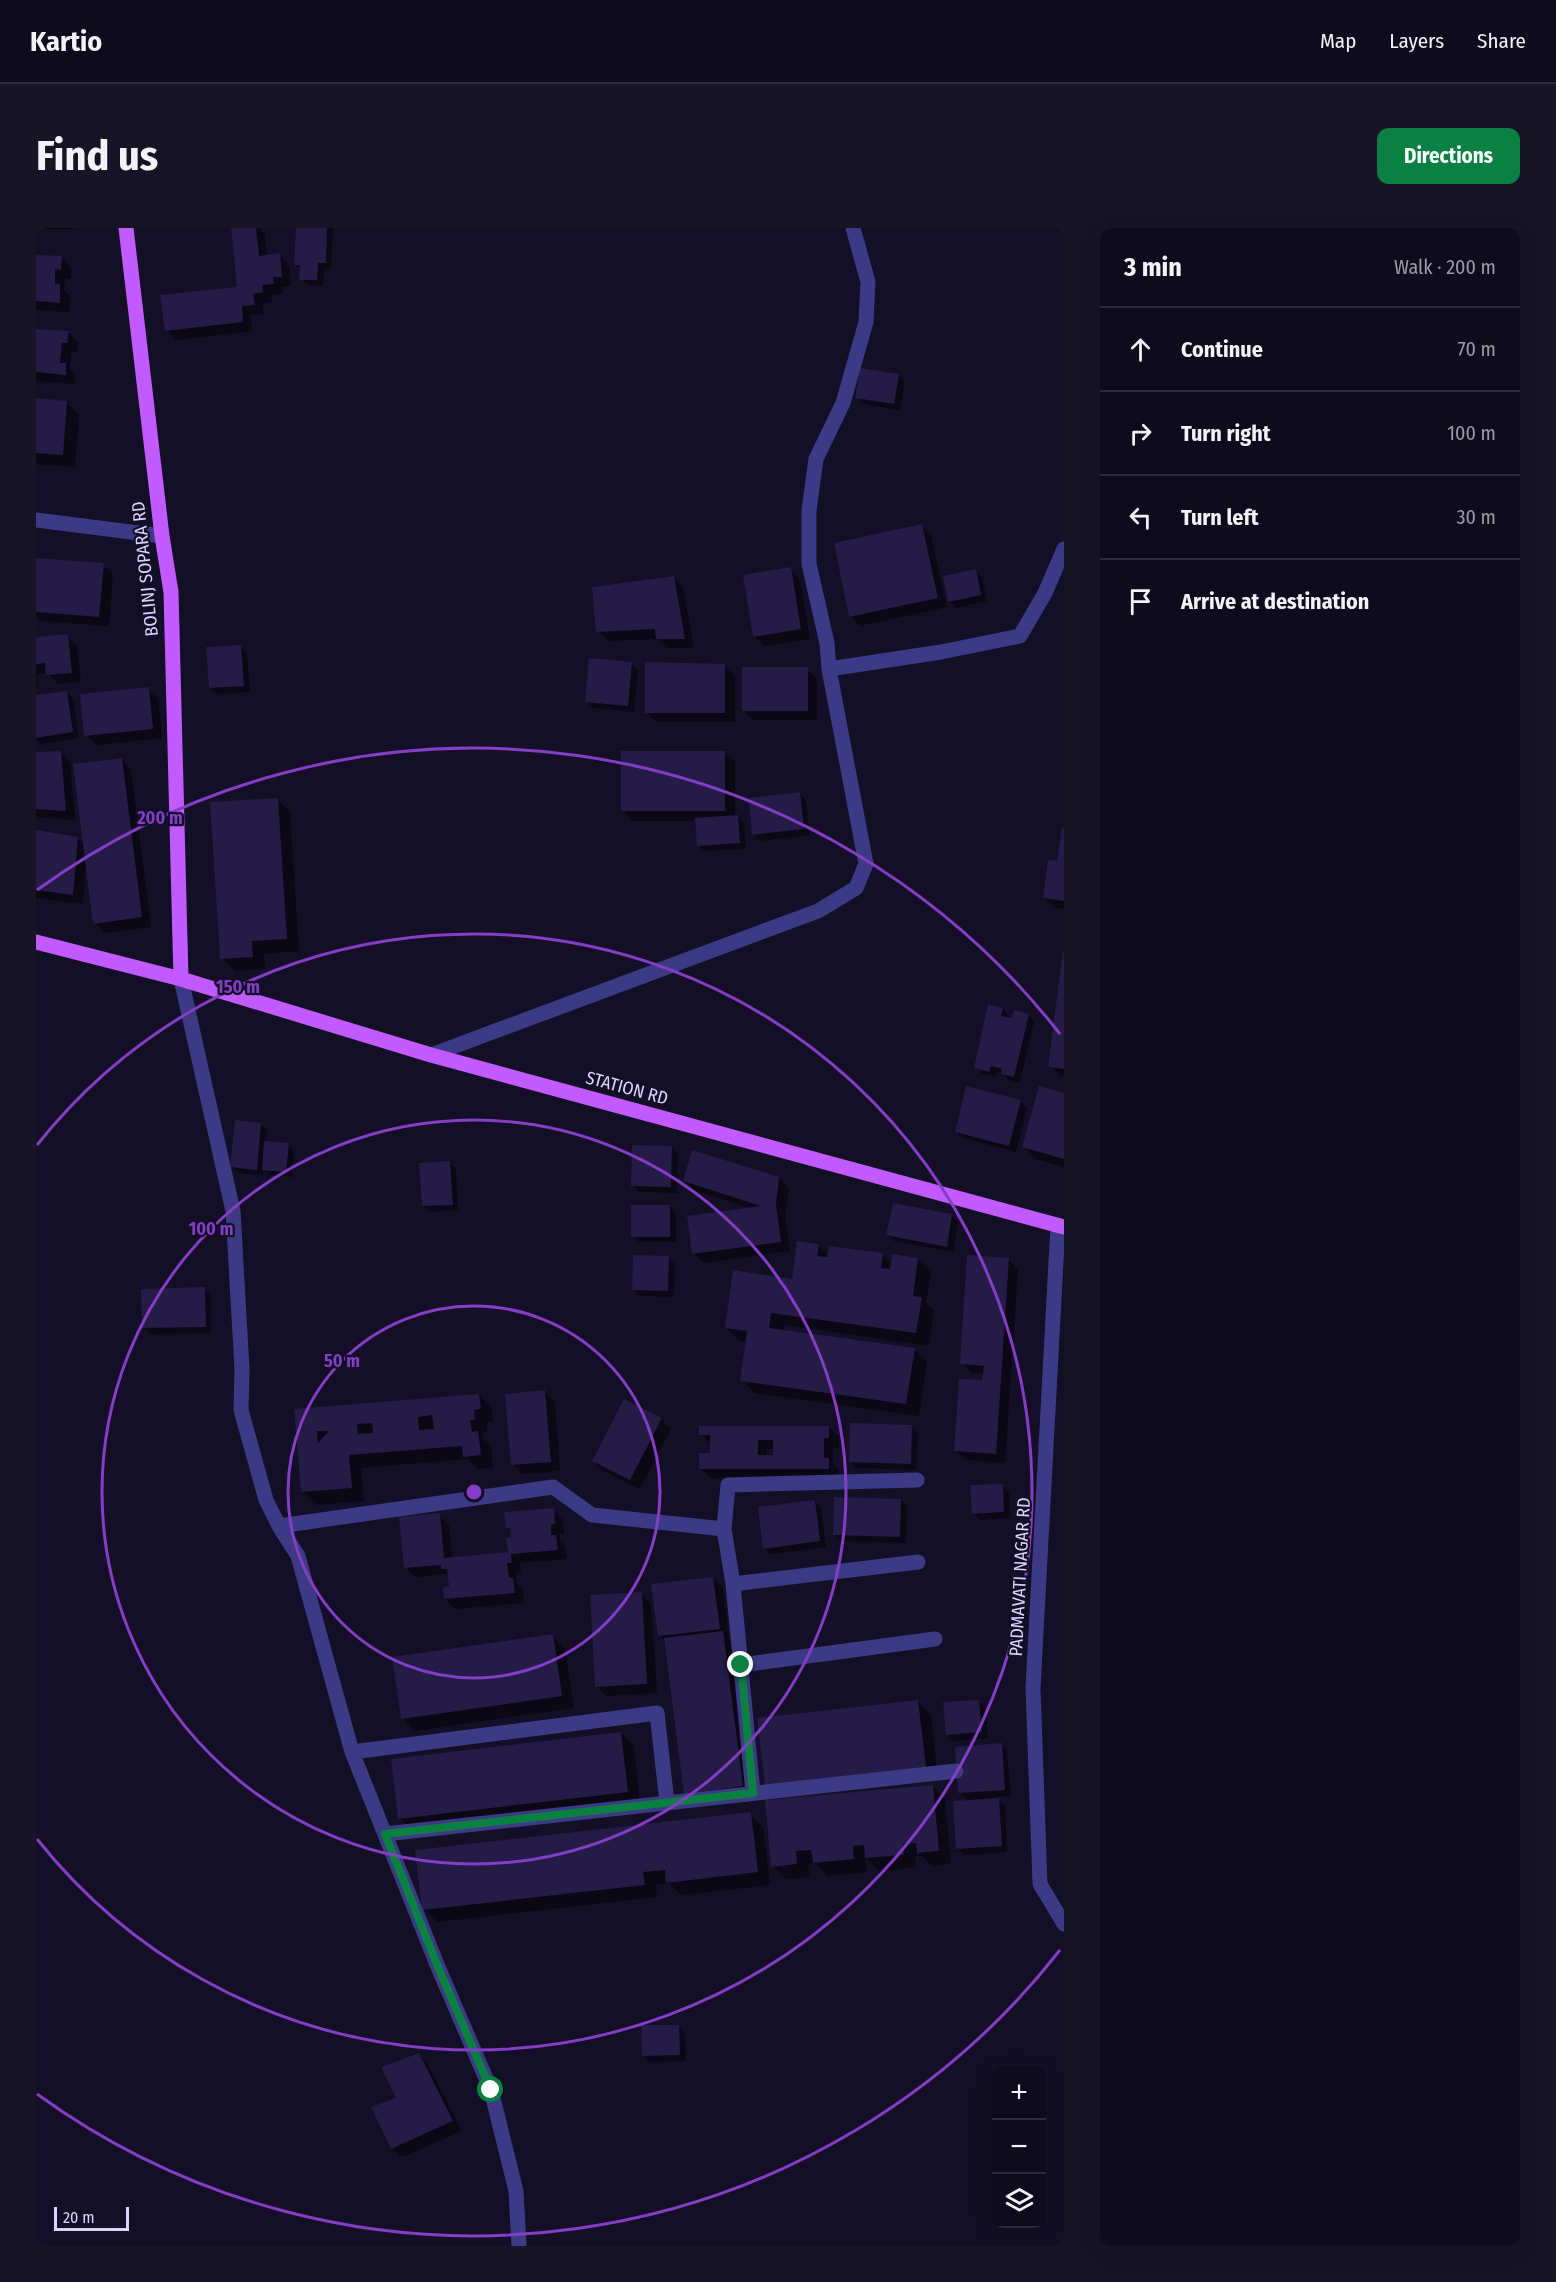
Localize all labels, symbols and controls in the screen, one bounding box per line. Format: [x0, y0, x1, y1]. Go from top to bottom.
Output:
text: Kartio [30, 25, 102, 58]
text: Map [1320, 28, 1356, 54]
text: Layers [1389, 28, 1444, 54]
text: Share [1477, 28, 1526, 54]
button: Directions [1377, 128, 1520, 184]
text: Find us [36, 131, 158, 181]
text: 3 min [1124, 252, 1182, 283]
text: Walk · 200 m [1394, 255, 1496, 279]
icon: ahead [1124, 333, 1157, 366]
text: Continue [1181, 336, 1263, 363]
text: 70 m [1458, 337, 1496, 361]
icon: right [1124, 417, 1157, 450]
text: Turn right [1181, 420, 1270, 447]
text: 100 m [1447, 421, 1496, 445]
street label: BOLINJ SOPARA RD [127, 500, 163, 638]
icon: left [1124, 501, 1157, 534]
text: Turn left [1181, 504, 1259, 531]
text: 30 m [1456, 505, 1496, 529]
icon: arrive [1124, 585, 1157, 618]
text: Arrive at destination [1181, 588, 1369, 615]
text: 200 m [136, 807, 183, 829]
text: 150 m [216, 976, 260, 998]
street label: STATION RD [583, 1066, 671, 1110]
text: 100 m [189, 1218, 233, 1240]
text: 50 m [324, 1350, 360, 1372]
centre of rings [464, 1482, 484, 1502]
street label: PADMAVATI NAGAR RD [1005, 1497, 1035, 1657]
route end [727, 1651, 753, 1677]
map controls [992, 2066, 1046, 2228]
button: + [992, 2066, 1046, 2120]
route start [477, 2076, 503, 2102]
button: − [992, 2120, 1046, 2174]
button: layers [992, 2174, 1046, 2228]
scale bar [54, 2204, 129, 2232]
text: 20 m [63, 2208, 94, 2227]

